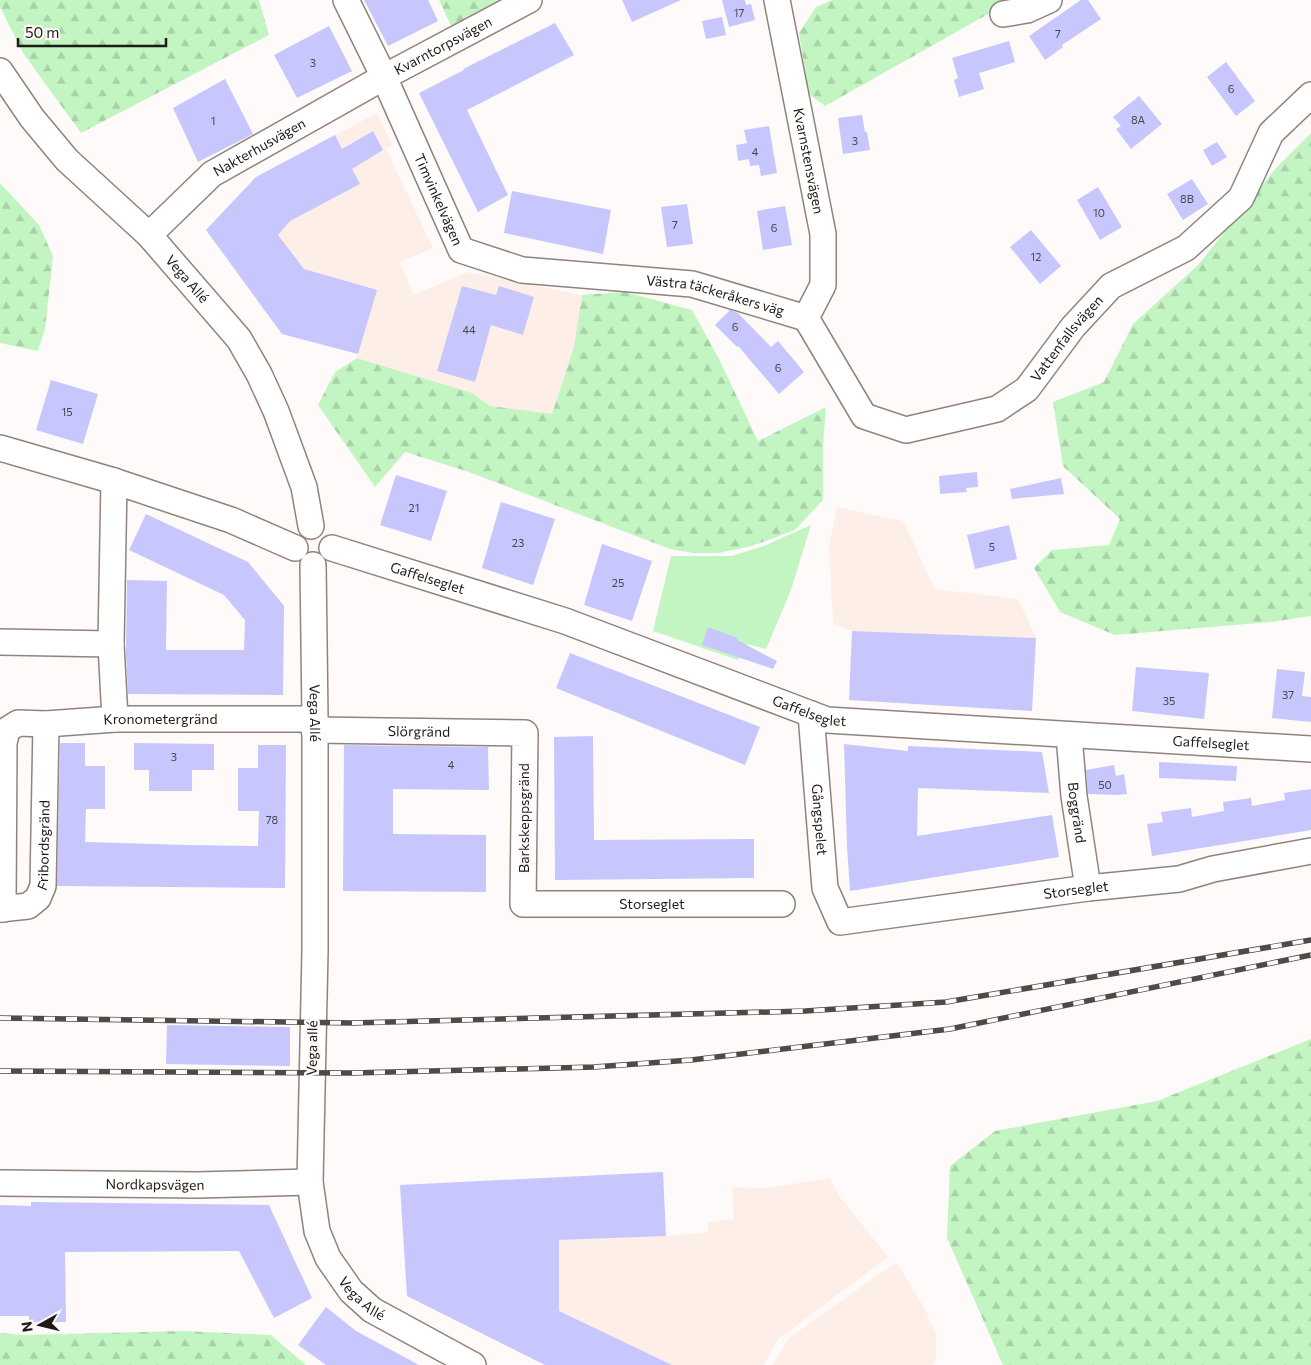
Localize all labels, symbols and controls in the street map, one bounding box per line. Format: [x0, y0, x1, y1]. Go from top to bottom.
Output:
house number: 17 [734, 6, 744, 19]
street label: Kvarntorpsvägen [391, 12, 495, 78]
scale bar [18, 15, 165, 47]
text: 50 m [25, 23, 59, 41]
house number: 7 [1055, 27, 1061, 40]
house number: 3 [310, 56, 316, 69]
house number: 6 [1228, 82, 1235, 95]
street label: Kvarnstensvägen [790, 106, 828, 215]
house number: 8A [1131, 113, 1145, 126]
street label: Nakterhusvägen [210, 114, 308, 180]
house number: 1 [211, 114, 215, 127]
house number: 3 [852, 134, 858, 147]
house number: 4 [752, 145, 759, 158]
street label: Timvinkelvägen [411, 151, 467, 248]
house number: 8B [1180, 192, 1194, 205]
house number: 10 [1093, 206, 1105, 219]
house number: 7 [672, 218, 678, 231]
house number: 6 [771, 221, 778, 234]
house number: 12 [1031, 250, 1041, 263]
street label: Vega Allé [162, 251, 213, 306]
street label: Västra täckeråkers väg [645, 271, 787, 319]
street label: Vattenfallsvägen [1026, 291, 1106, 385]
house number: 6 [732, 320, 739, 333]
house number: 44 [462, 323, 476, 336]
house number: 6 [775, 361, 782, 374]
house number: 15 [61, 405, 73, 418]
house number: 21 [409, 501, 419, 514]
house number: 23 [512, 536, 524, 549]
house number: 5 [989, 540, 995, 553]
street label: Gaffelseglet [388, 558, 467, 597]
house number: 25 [612, 576, 624, 589]
street label: Vega Allé [307, 684, 324, 742]
house number: 37 [1282, 688, 1294, 701]
street label: Gaffelseglet [770, 691, 847, 729]
house number: 35 [1163, 694, 1175, 707]
street label: Kronometergränd [103, 710, 217, 728]
street label: Slörgränd [388, 722, 450, 740]
street label: Gaffelseglet [1172, 732, 1250, 753]
house number: 3 [171, 750, 177, 763]
house number: 4 [448, 758, 455, 771]
street label: Barkskeppsgränd [515, 763, 532, 873]
house number: 50 [1098, 778, 1112, 791]
street label: Boggränd [1065, 781, 1090, 844]
street label: Gångspelet [809, 783, 831, 856]
street label: Fribordsgränd [33, 800, 53, 893]
house number: 78 [266, 813, 279, 826]
street label: Storseglet [1042, 877, 1110, 902]
street label: Storseglet [619, 895, 685, 912]
street label: Vega allé [303, 1020, 320, 1076]
street label: Nordkapsvägen [105, 1175, 205, 1193]
street label: Vega Allé [335, 1273, 388, 1324]
north arrow [15, 1300, 65, 1350]
text: N [17, 1320, 36, 1333]

